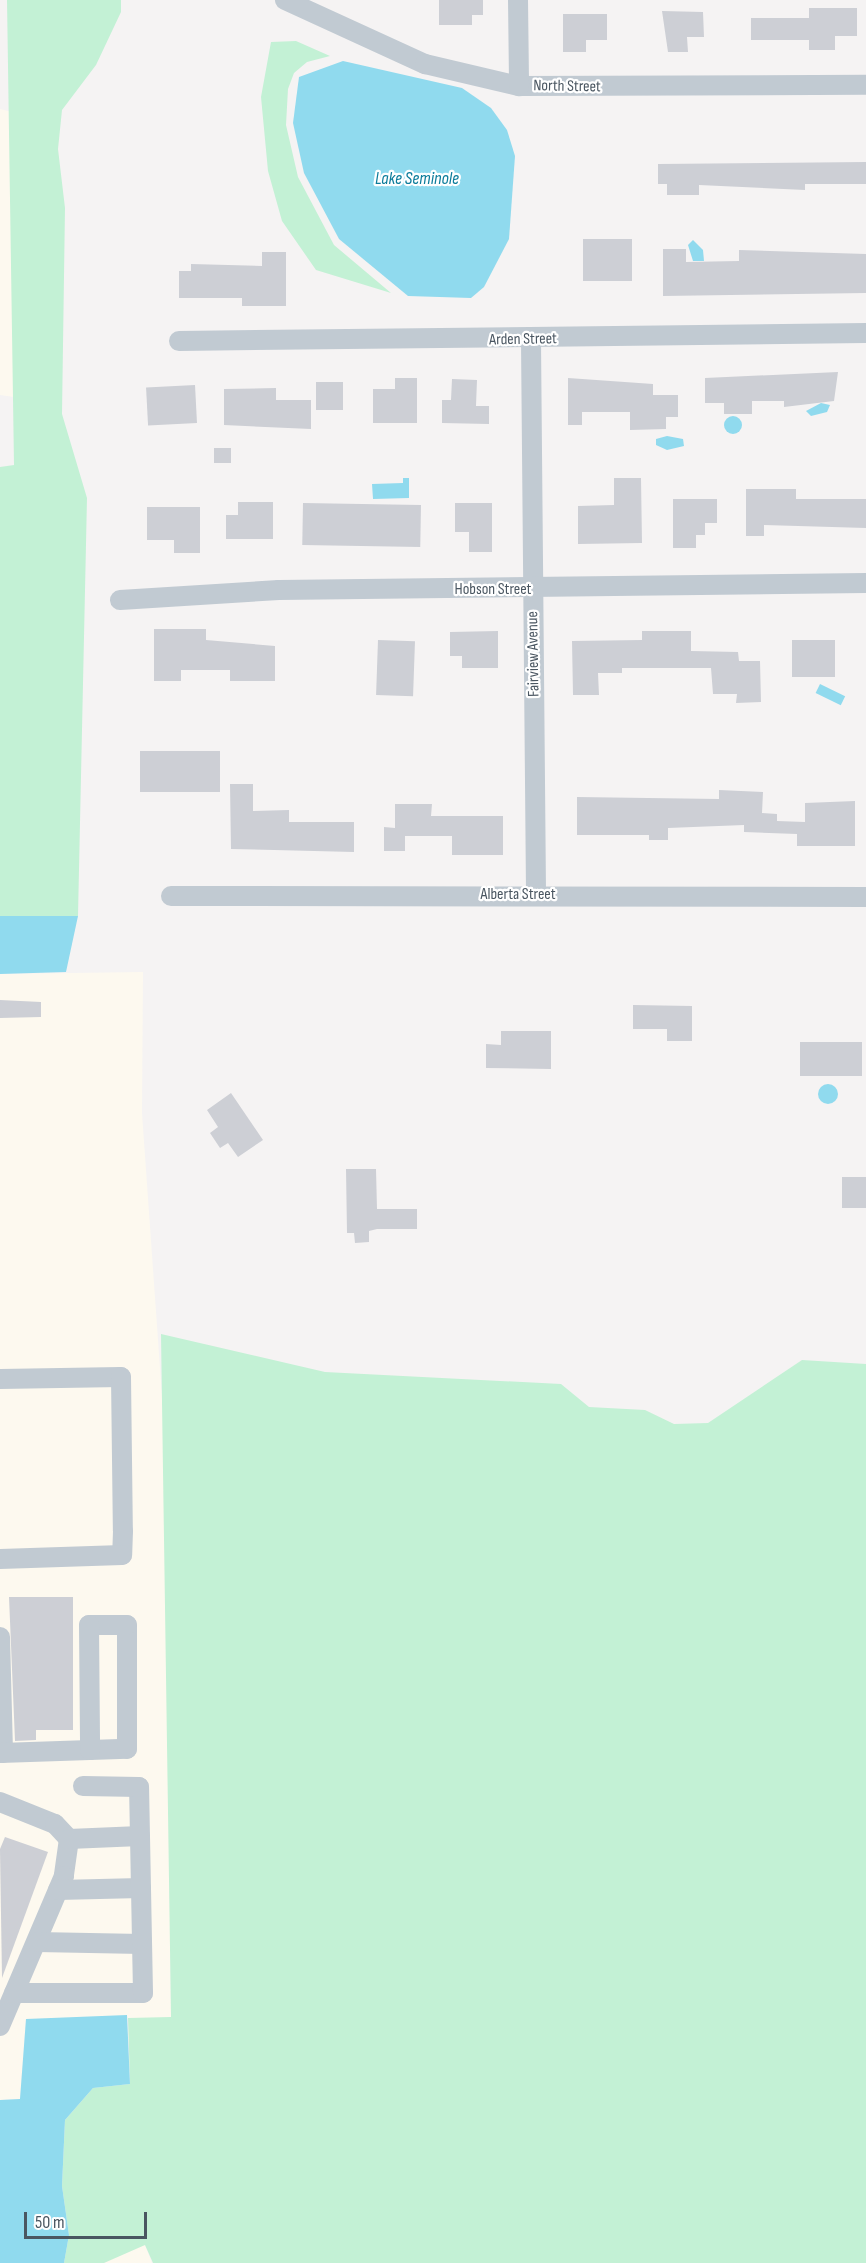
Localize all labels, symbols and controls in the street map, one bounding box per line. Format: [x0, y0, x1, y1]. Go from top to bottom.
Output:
street label: North Street [533, 77, 601, 97]
water label: Lake Seminole [375, 168, 459, 190]
street label: Arden Street [489, 330, 557, 350]
street label: Hobson Street [455, 580, 531, 600]
street label: Fairview Avenue [524, 611, 544, 697]
street label: Alberta Street [480, 885, 556, 905]
scale bar [27, 2200, 150, 2238]
text: 50 m [35, 2212, 65, 2233]

